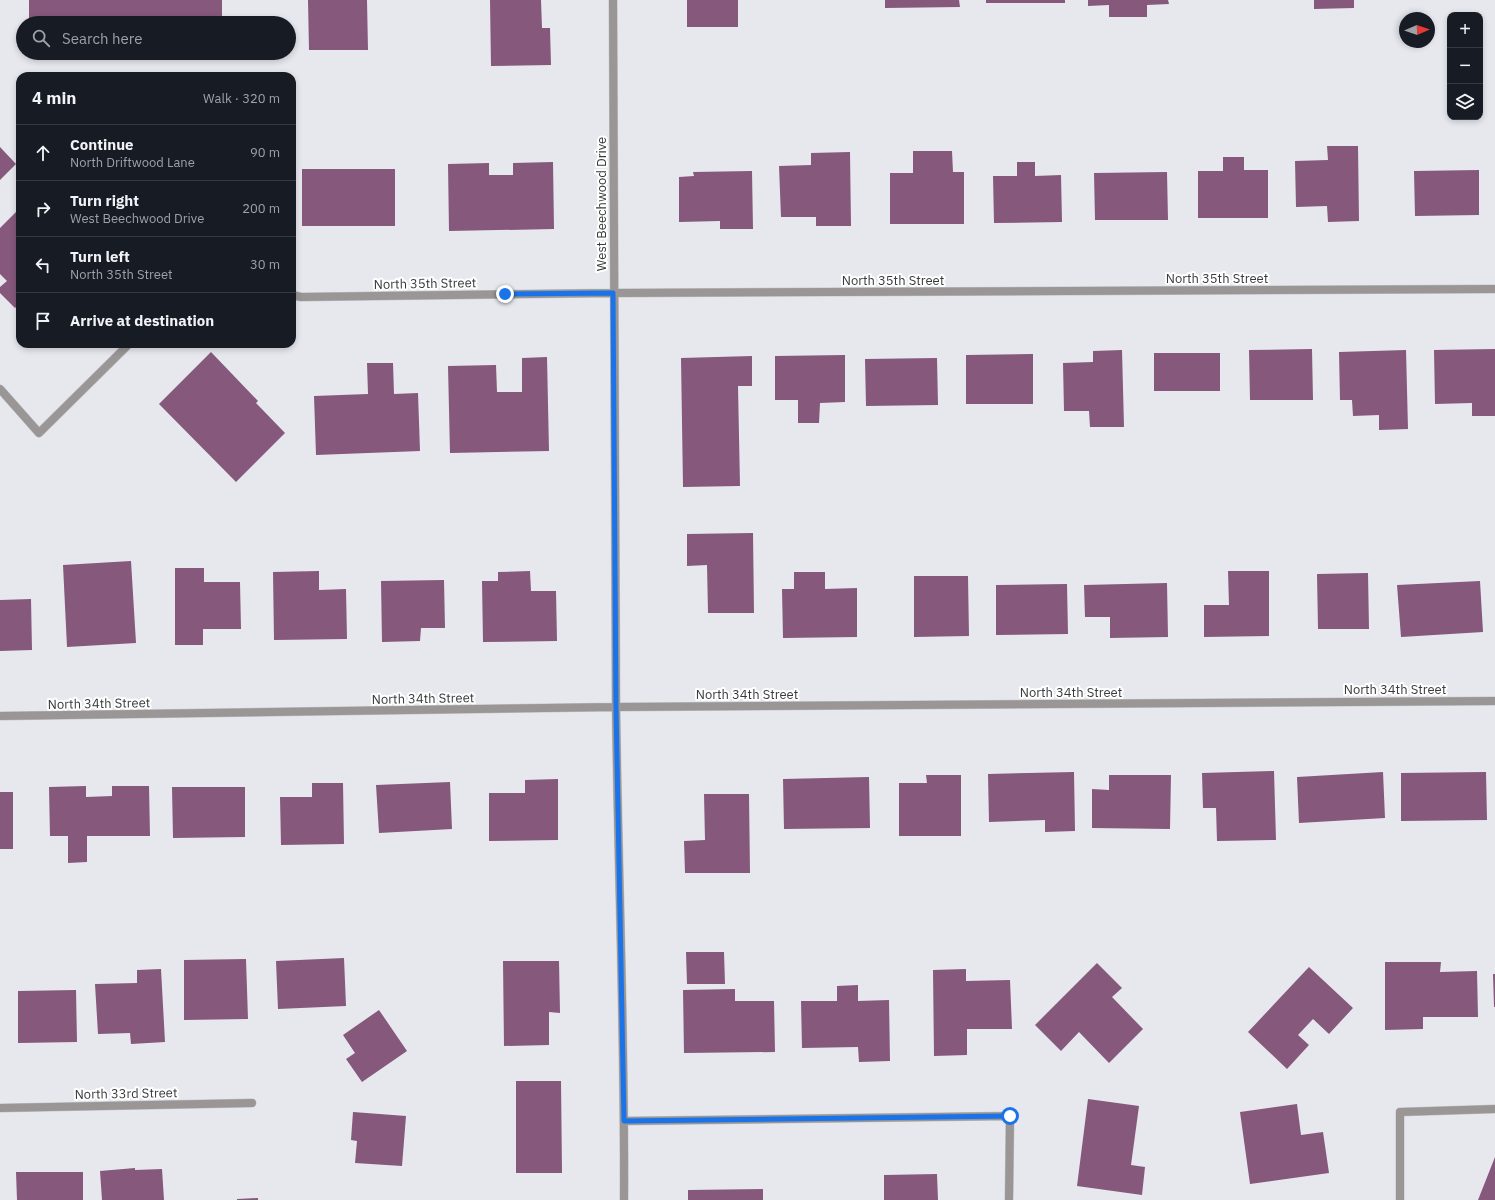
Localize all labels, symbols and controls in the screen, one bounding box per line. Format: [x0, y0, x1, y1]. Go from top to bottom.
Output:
north arrow [1399, 12, 1435, 48]
map controls [1447, 12, 1483, 120]
button: + [1447, 12, 1483, 48]
search box [16, 16, 296, 60]
icon: search [30, 27, 52, 49]
text: Search here [62, 29, 142, 48]
button: − [1447, 48, 1483, 84]
button: layers [1447, 84, 1483, 120]
text: 4 min [32, 87, 76, 109]
text: Walk · 320 m [203, 90, 280, 107]
text: Continue [70, 135, 134, 154]
street label: West Beechwood Drive [593, 137, 610, 271]
icon: ahead [32, 142, 54, 164]
text: 90 m [250, 144, 280, 161]
text: North Driftwood Lane [70, 154, 195, 171]
text: Turn right [70, 191, 139, 210]
icon: right [32, 198, 54, 220]
text: 200 m [242, 200, 280, 217]
text: West Beechwood Drive [70, 210, 204, 227]
text: Turn left [70, 247, 130, 266]
icon: left [32, 254, 54, 276]
text: 30 m [250, 256, 280, 273]
text: North 35th Street [70, 266, 173, 283]
street label: North 35th Street [1166, 270, 1268, 287]
street label: North 35th Street [842, 272, 944, 289]
street label: North 35th Street [374, 274, 476, 293]
route end [496, 285, 514, 303]
icon: arrive [32, 310, 54, 332]
text: Arrive at destination [70, 311, 214, 330]
street label: North 34th Street [1344, 681, 1446, 698]
street label: North 34th Street [1020, 684, 1122, 701]
street label: North 34th Street [696, 686, 798, 703]
street label: North 34th Street [372, 689, 474, 708]
street label: North 34th Street [48, 694, 150, 713]
street label: North 33rd Street [74, 1084, 178, 1103]
route start [1001, 1107, 1019, 1125]

